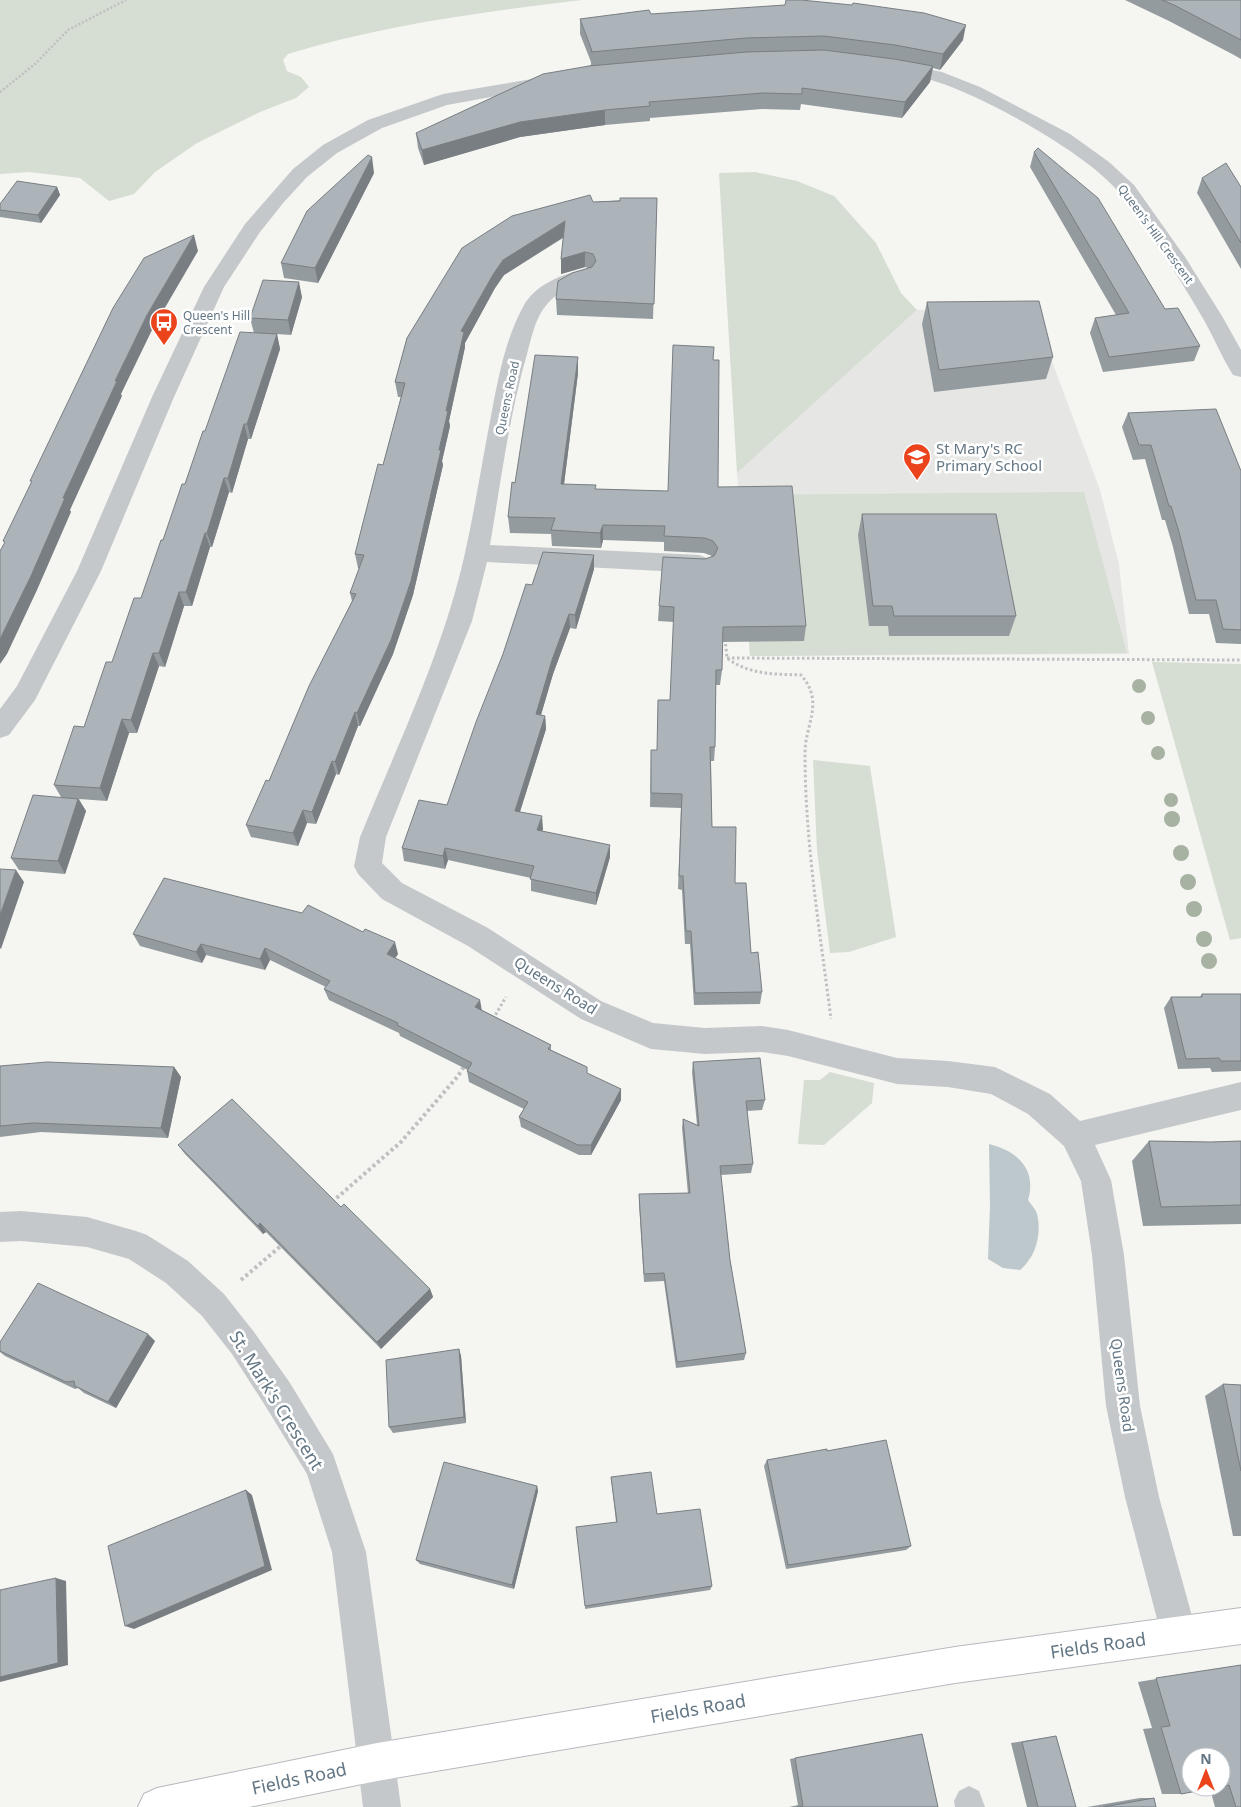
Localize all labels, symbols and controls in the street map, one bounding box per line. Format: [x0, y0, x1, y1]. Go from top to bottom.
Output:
street label: Queen's Hill Crescent [1114, 181, 1198, 288]
bus stop icon: Queen's Hill Crescent [149, 307, 179, 346]
place label: Queen's Hill Crescent [183, 307, 250, 338]
street label: Queens Road [491, 359, 523, 437]
place label: St Mary's RC Primary School [936, 438, 1042, 475]
school or university icon: St Mary's RC Primary School [902, 442, 932, 481]
street label: Queens Road [511, 952, 601, 1018]
street label: St. Mark's Crescent [224, 1326, 330, 1475]
street label: Queens Road [1107, 1337, 1139, 1433]
street label: Fields Road [1049, 1626, 1147, 1664]
street label: Fields Road [648, 1688, 748, 1728]
north arrow [1181, 1747, 1231, 1797]
text: N [1200, 1749, 1212, 1768]
street label: Fields Road [249, 1756, 349, 1800]

